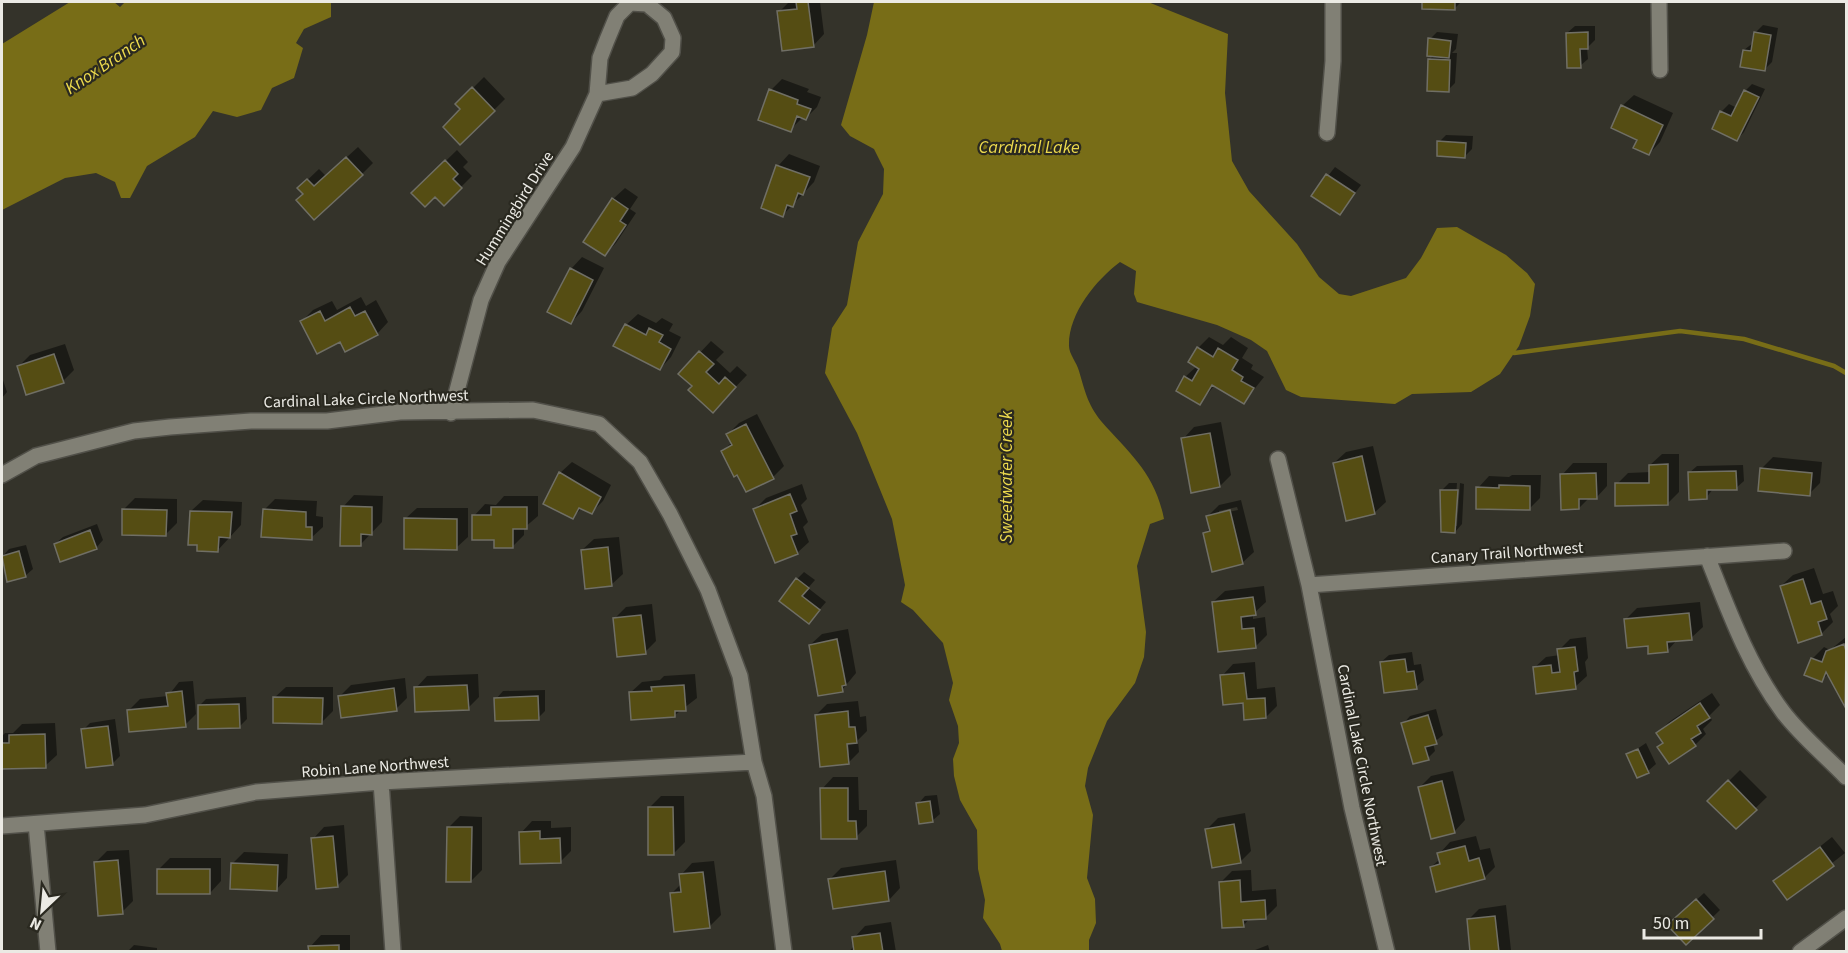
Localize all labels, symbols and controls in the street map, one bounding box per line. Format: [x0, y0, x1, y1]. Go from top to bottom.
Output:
water label: Knox Branch [60, 28, 151, 101]
water label: Cardinal Lake [978, 135, 1080, 160]
street label: Hummingbird Drive [471, 147, 559, 270]
street label: Cardinal Lake Circle Northwest [263, 384, 469, 414]
water label: Sweetwater Creek [994, 410, 1019, 543]
street label: Canary Trail Northwest [1430, 537, 1585, 569]
street label: Cardinal Lake Circle Northwest [1332, 662, 1392, 868]
street label: Robin Lane Northwest [301, 751, 450, 783]
north arrow [12, 881, 72, 941]
scale bar [1644, 902, 1761, 940]
text: N [26, 911, 45, 936]
text: 50 m [1653, 911, 1689, 936]

